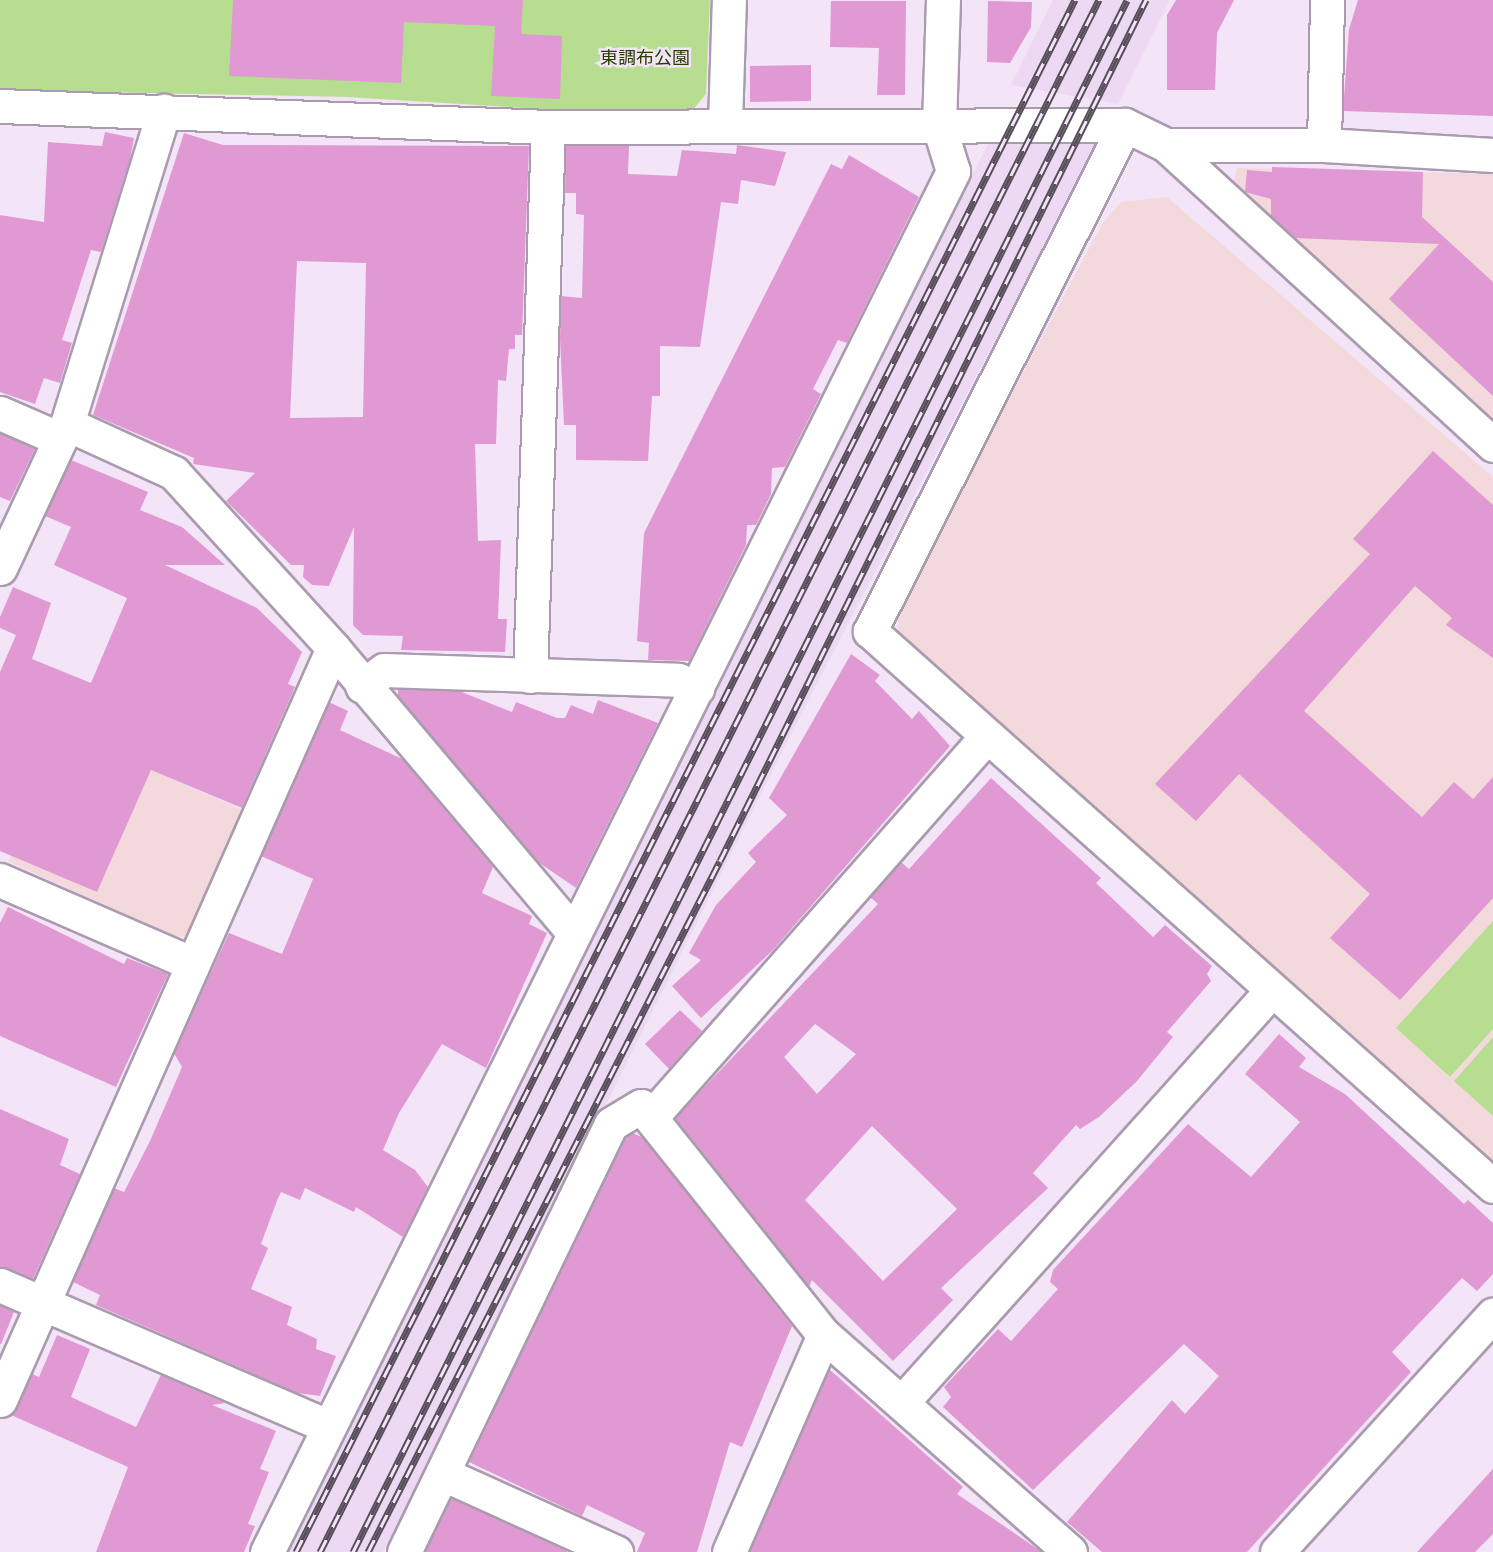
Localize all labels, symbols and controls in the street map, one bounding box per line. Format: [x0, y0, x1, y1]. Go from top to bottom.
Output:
park label: 東調布公園 [600, 47, 690, 69]

